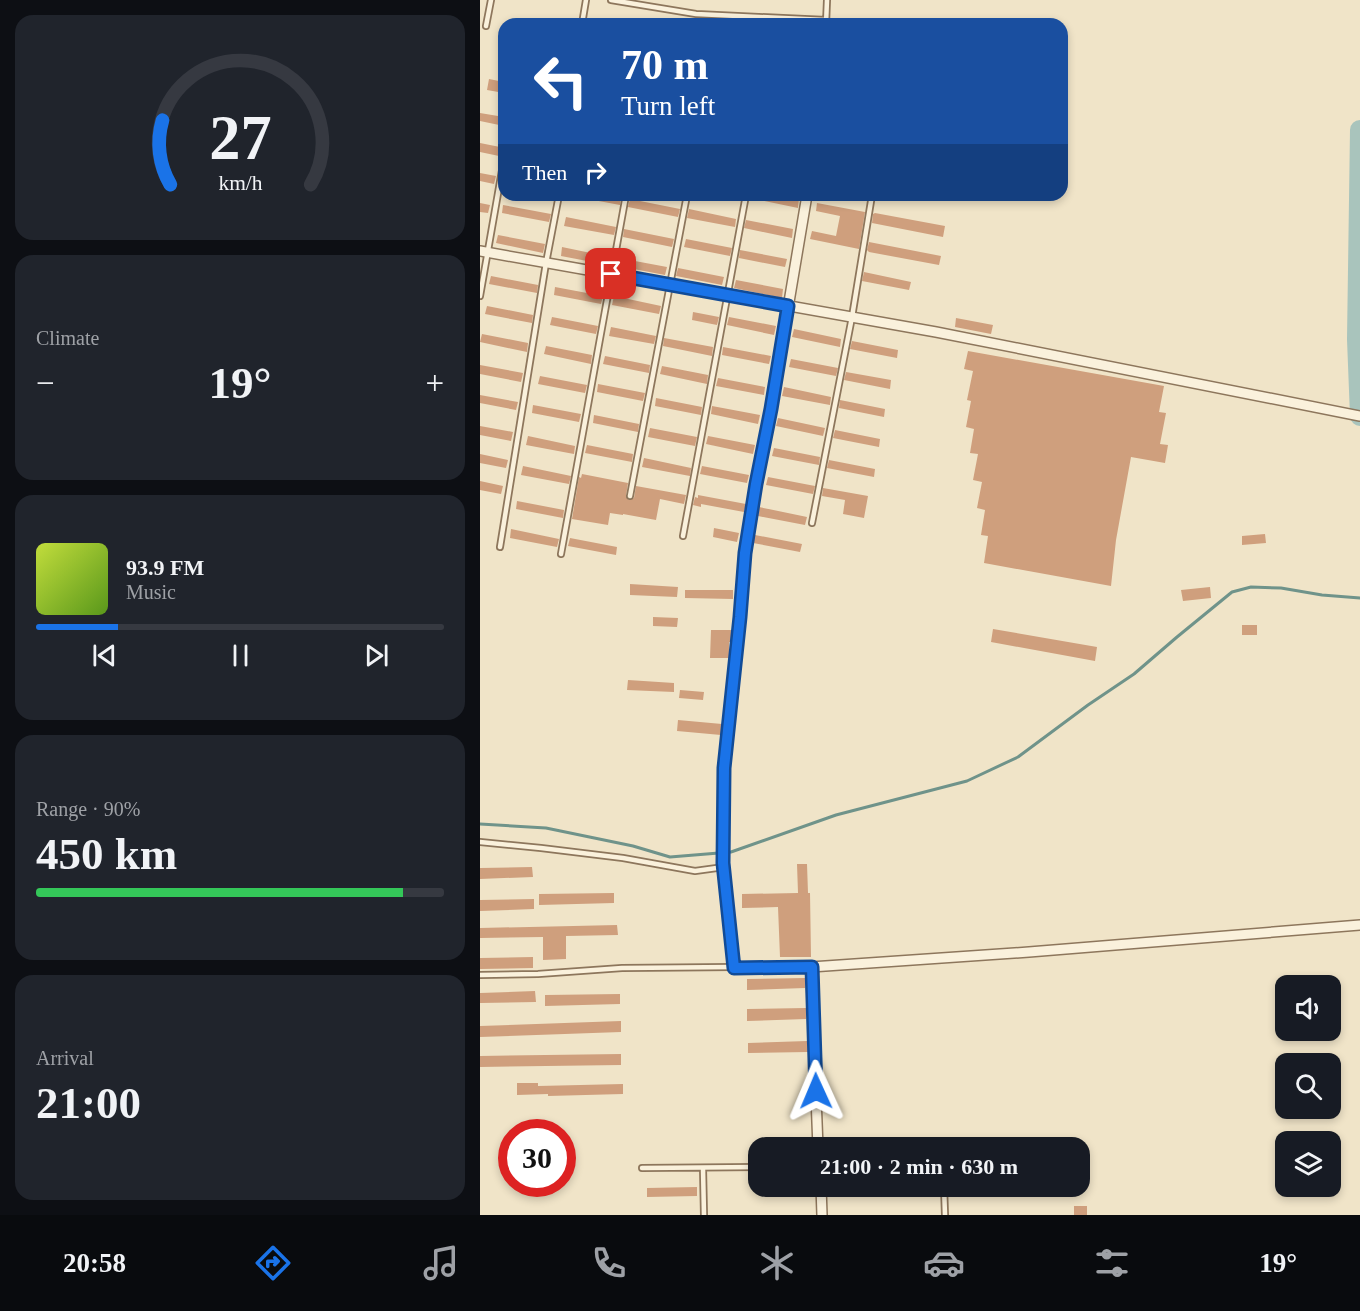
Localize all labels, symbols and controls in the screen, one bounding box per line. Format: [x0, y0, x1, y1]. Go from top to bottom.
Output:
icon: left [522, 42, 600, 120]
text: 70 m [621, 42, 709, 88]
text: Turn left [621, 91, 715, 121]
text: 27 [209, 103, 271, 172]
icon: right [579, 156, 612, 189]
text: Then [522, 160, 567, 185]
text: km/h [218, 171, 262, 195]
pin [585, 248, 636, 299]
icon: arrive [594, 257, 627, 290]
text: Climate [36, 327, 99, 349]
text: 19° [209, 358, 272, 408]
text: − [36, 365, 55, 401]
text: + [425, 365, 444, 401]
text: 93.9 FM [126, 555, 204, 580]
text: Music [126, 581, 176, 603]
icon: previous [88, 639, 121, 672]
icon: pause [224, 639, 257, 672]
icon: next [360, 639, 393, 672]
text: Range · 90% [36, 798, 140, 820]
text: 450 km [36, 829, 177, 879]
map controls [1275, 975, 1341, 1197]
button: sound [1275, 975, 1341, 1041]
text: Arrival [36, 1047, 94, 1069]
button: search [1275, 1053, 1341, 1119]
position arrow [784, 1059, 848, 1123]
text: 21:00 [36, 1078, 141, 1128]
speed limit sign: 30 [498, 1119, 576, 1197]
button: layers [1275, 1131, 1341, 1197]
text: 21:00 · 2 min · 630 m [820, 1154, 1018, 1179]
icon: directions [252, 1242, 294, 1284]
icon: music [420, 1242, 462, 1284]
icon: phone [588, 1242, 630, 1284]
icon: climate [756, 1242, 798, 1284]
icon: car [923, 1242, 965, 1284]
icon: filters [1091, 1242, 1133, 1284]
text: 20:58 [63, 1248, 126, 1278]
text: 19° [1259, 1248, 1297, 1278]

